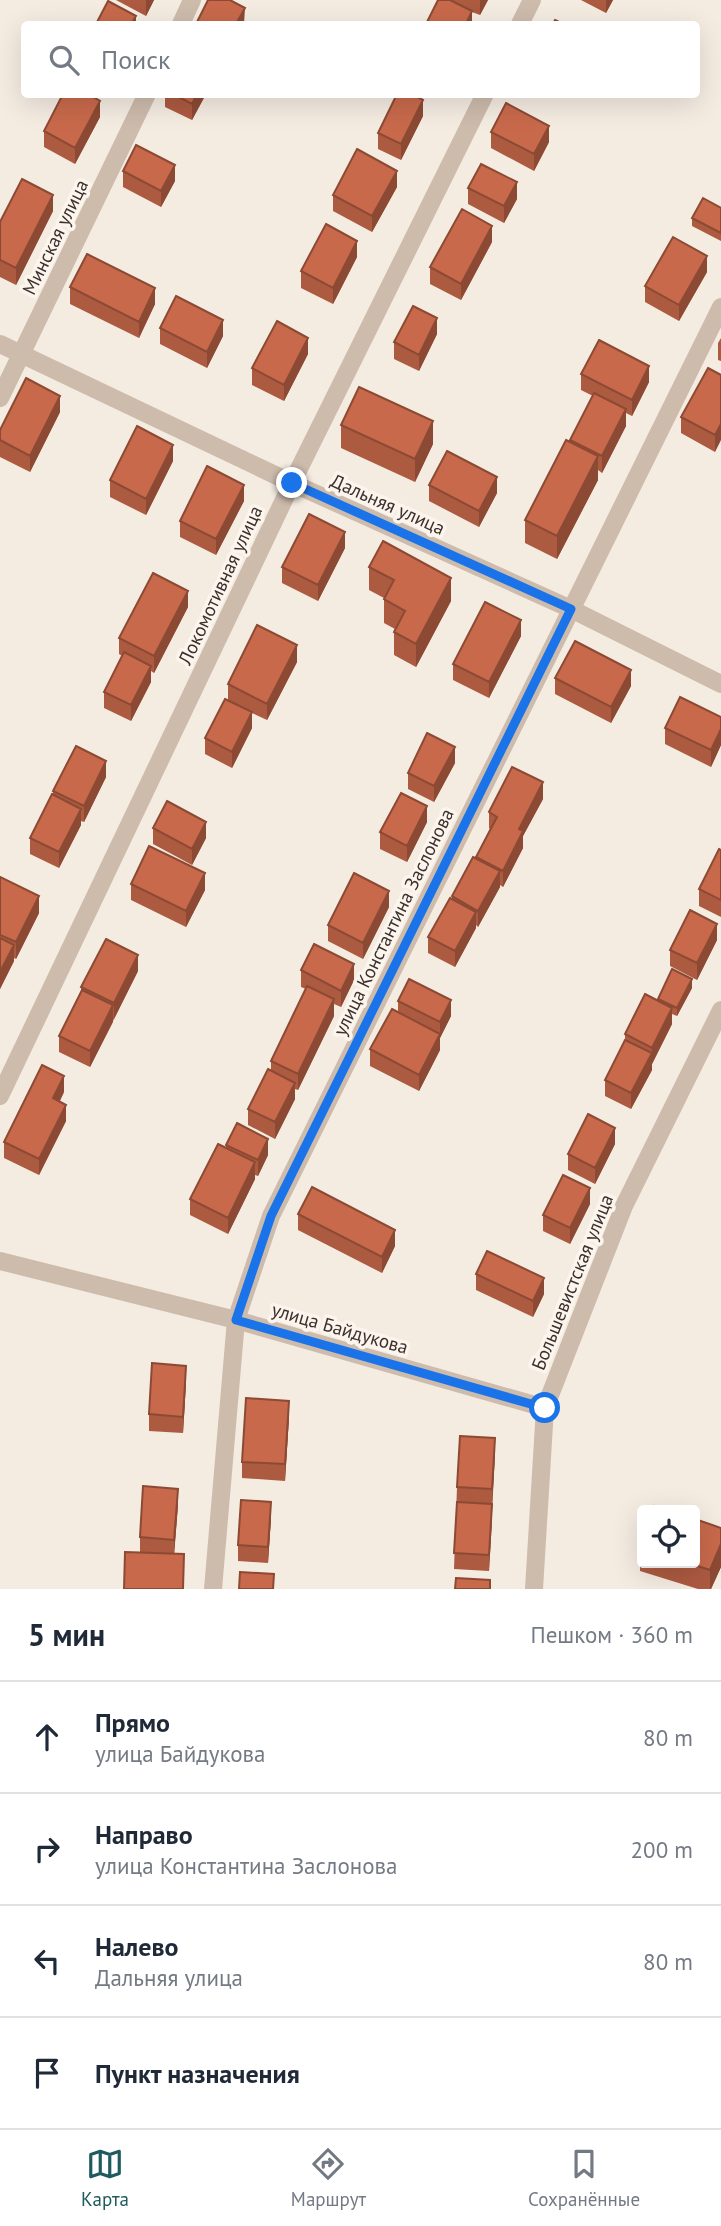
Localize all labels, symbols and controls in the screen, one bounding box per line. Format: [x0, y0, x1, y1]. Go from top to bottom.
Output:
search box [21, 21, 700, 98]
icon: search [45, 41, 83, 79]
text: Поиск [101, 43, 170, 76]
street label: Минская улица [17, 175, 93, 299]
route end [276, 467, 307, 498]
street label: Дальняя улица [327, 468, 449, 540]
street label: Локомотивная улица [172, 502, 267, 669]
street label: улица Константина Заслонова [327, 804, 459, 1040]
street label: Большевистская улица [526, 1191, 618, 1373]
street label: улица Байдукова [269, 1297, 411, 1359]
route start [529, 1392, 560, 1423]
map controls [637, 1505, 700, 1568]
button: locate [637, 1505, 700, 1568]
text: 5 мин [28, 1615, 105, 1654]
text: Пешком · 360 m [530, 1620, 693, 1649]
text: Прямо [95, 1706, 170, 1739]
icon: ahead [28, 1718, 66, 1756]
text: 80 m [643, 1723, 693, 1752]
text: улица Байдукова [95, 1739, 265, 1768]
text: Направо [95, 1818, 193, 1851]
icon: right [28, 1830, 66, 1868]
text: 200 m [631, 1835, 693, 1864]
text: улица Константина Заслонова [95, 1851, 397, 1880]
text: Налево [95, 1930, 179, 1963]
icon: left [28, 1942, 66, 1980]
text: 80 m [643, 1947, 693, 1976]
text: Дальняя улица [95, 1963, 243, 1992]
icon: arrive [28, 2054, 66, 2092]
text: Пункт назначения [95, 2057, 300, 2090]
tab: Карта [81, 2145, 129, 2211]
tab: Маршрут [291, 2145, 366, 2211]
tab: Сохранённые [528, 2145, 640, 2211]

